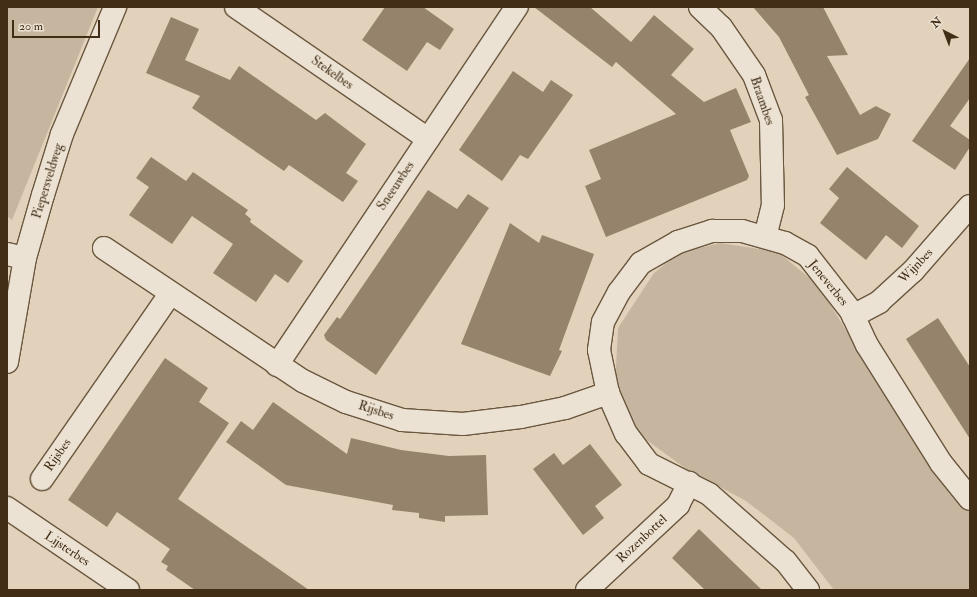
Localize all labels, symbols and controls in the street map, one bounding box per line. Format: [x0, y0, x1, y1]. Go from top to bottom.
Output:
scale bar [14, 12, 102, 38]
north arrow [925, 12, 965, 52]
text: N [929, 15, 945, 31]
text: 20 m [19, 19, 43, 34]
street label: Stekelbes [308, 53, 356, 93]
street label: Braambes [746, 75, 778, 127]
street label: Piepersveldweg [29, 141, 67, 221]
street label: Sneeuwbes [374, 159, 418, 213]
street label: Wijnbes [896, 245, 936, 287]
street label: Jeneverbes [805, 257, 851, 309]
street label: Rijsbes [356, 398, 396, 424]
street label: Rijsbes [41, 436, 75, 474]
street label: Rozenbottel [613, 512, 671, 566]
street label: Lijsterbes [41, 528, 93, 570]

